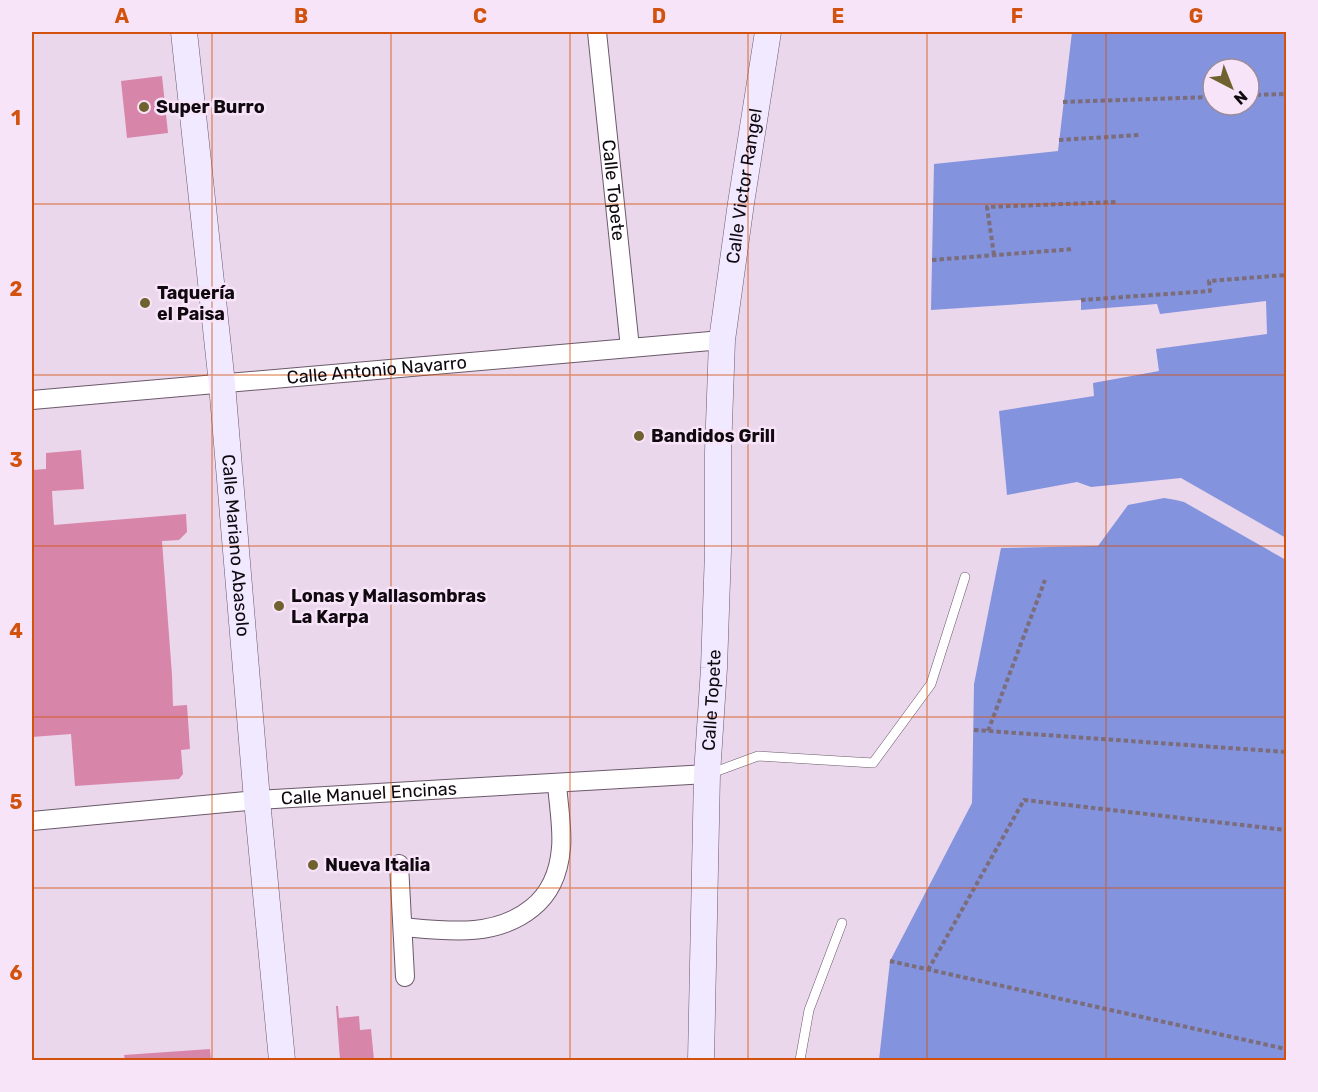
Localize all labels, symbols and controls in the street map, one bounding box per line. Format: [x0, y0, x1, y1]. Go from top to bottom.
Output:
text: A [115, 4, 130, 28]
text: B [294, 4, 308, 28]
text: C [473, 4, 487, 28]
text: D [652, 4, 666, 28]
text: E [832, 4, 844, 28]
text: F [1011, 4, 1023, 28]
text: G [1189, 4, 1203, 28]
north arrow [1201, 57, 1261, 117]
text: N [1230, 87, 1251, 109]
place label: Super Burro [156, 96, 265, 118]
marker: Super Burro [137, 100, 151, 114]
text: 1 [11, 106, 21, 130]
street label: Calle Victor Rangel [722, 107, 767, 265]
street label: Calle Topete [597, 138, 630, 242]
text: 2 [10, 277, 23, 301]
place label: Taquería el Paisa [157, 282, 235, 325]
marker: Taquería el Paisa [138, 296, 152, 310]
street label: Calle Antonio Navarro [286, 351, 468, 389]
place label: Bandidos Grill [651, 425, 775, 447]
marker: Bandidos Grill [632, 429, 646, 443]
text: 3 [9, 448, 23, 472]
street label: Calle Mariano Abasolo [217, 453, 254, 637]
place label: Lonas y Mallasombras La Karpa [291, 585, 486, 628]
marker: Lonas y Mallasombras La Karpa [272, 599, 286, 613]
text: 4 [9, 619, 23, 643]
street label: Calle Topete [698, 649, 726, 752]
street label: Calle Manuel Encinas [280, 777, 457, 810]
text: 5 [10, 790, 23, 814]
place label: Nueva Italia [325, 854, 430, 876]
marker: Nueva Italia [306, 858, 320, 872]
text: 6 [9, 961, 23, 985]

